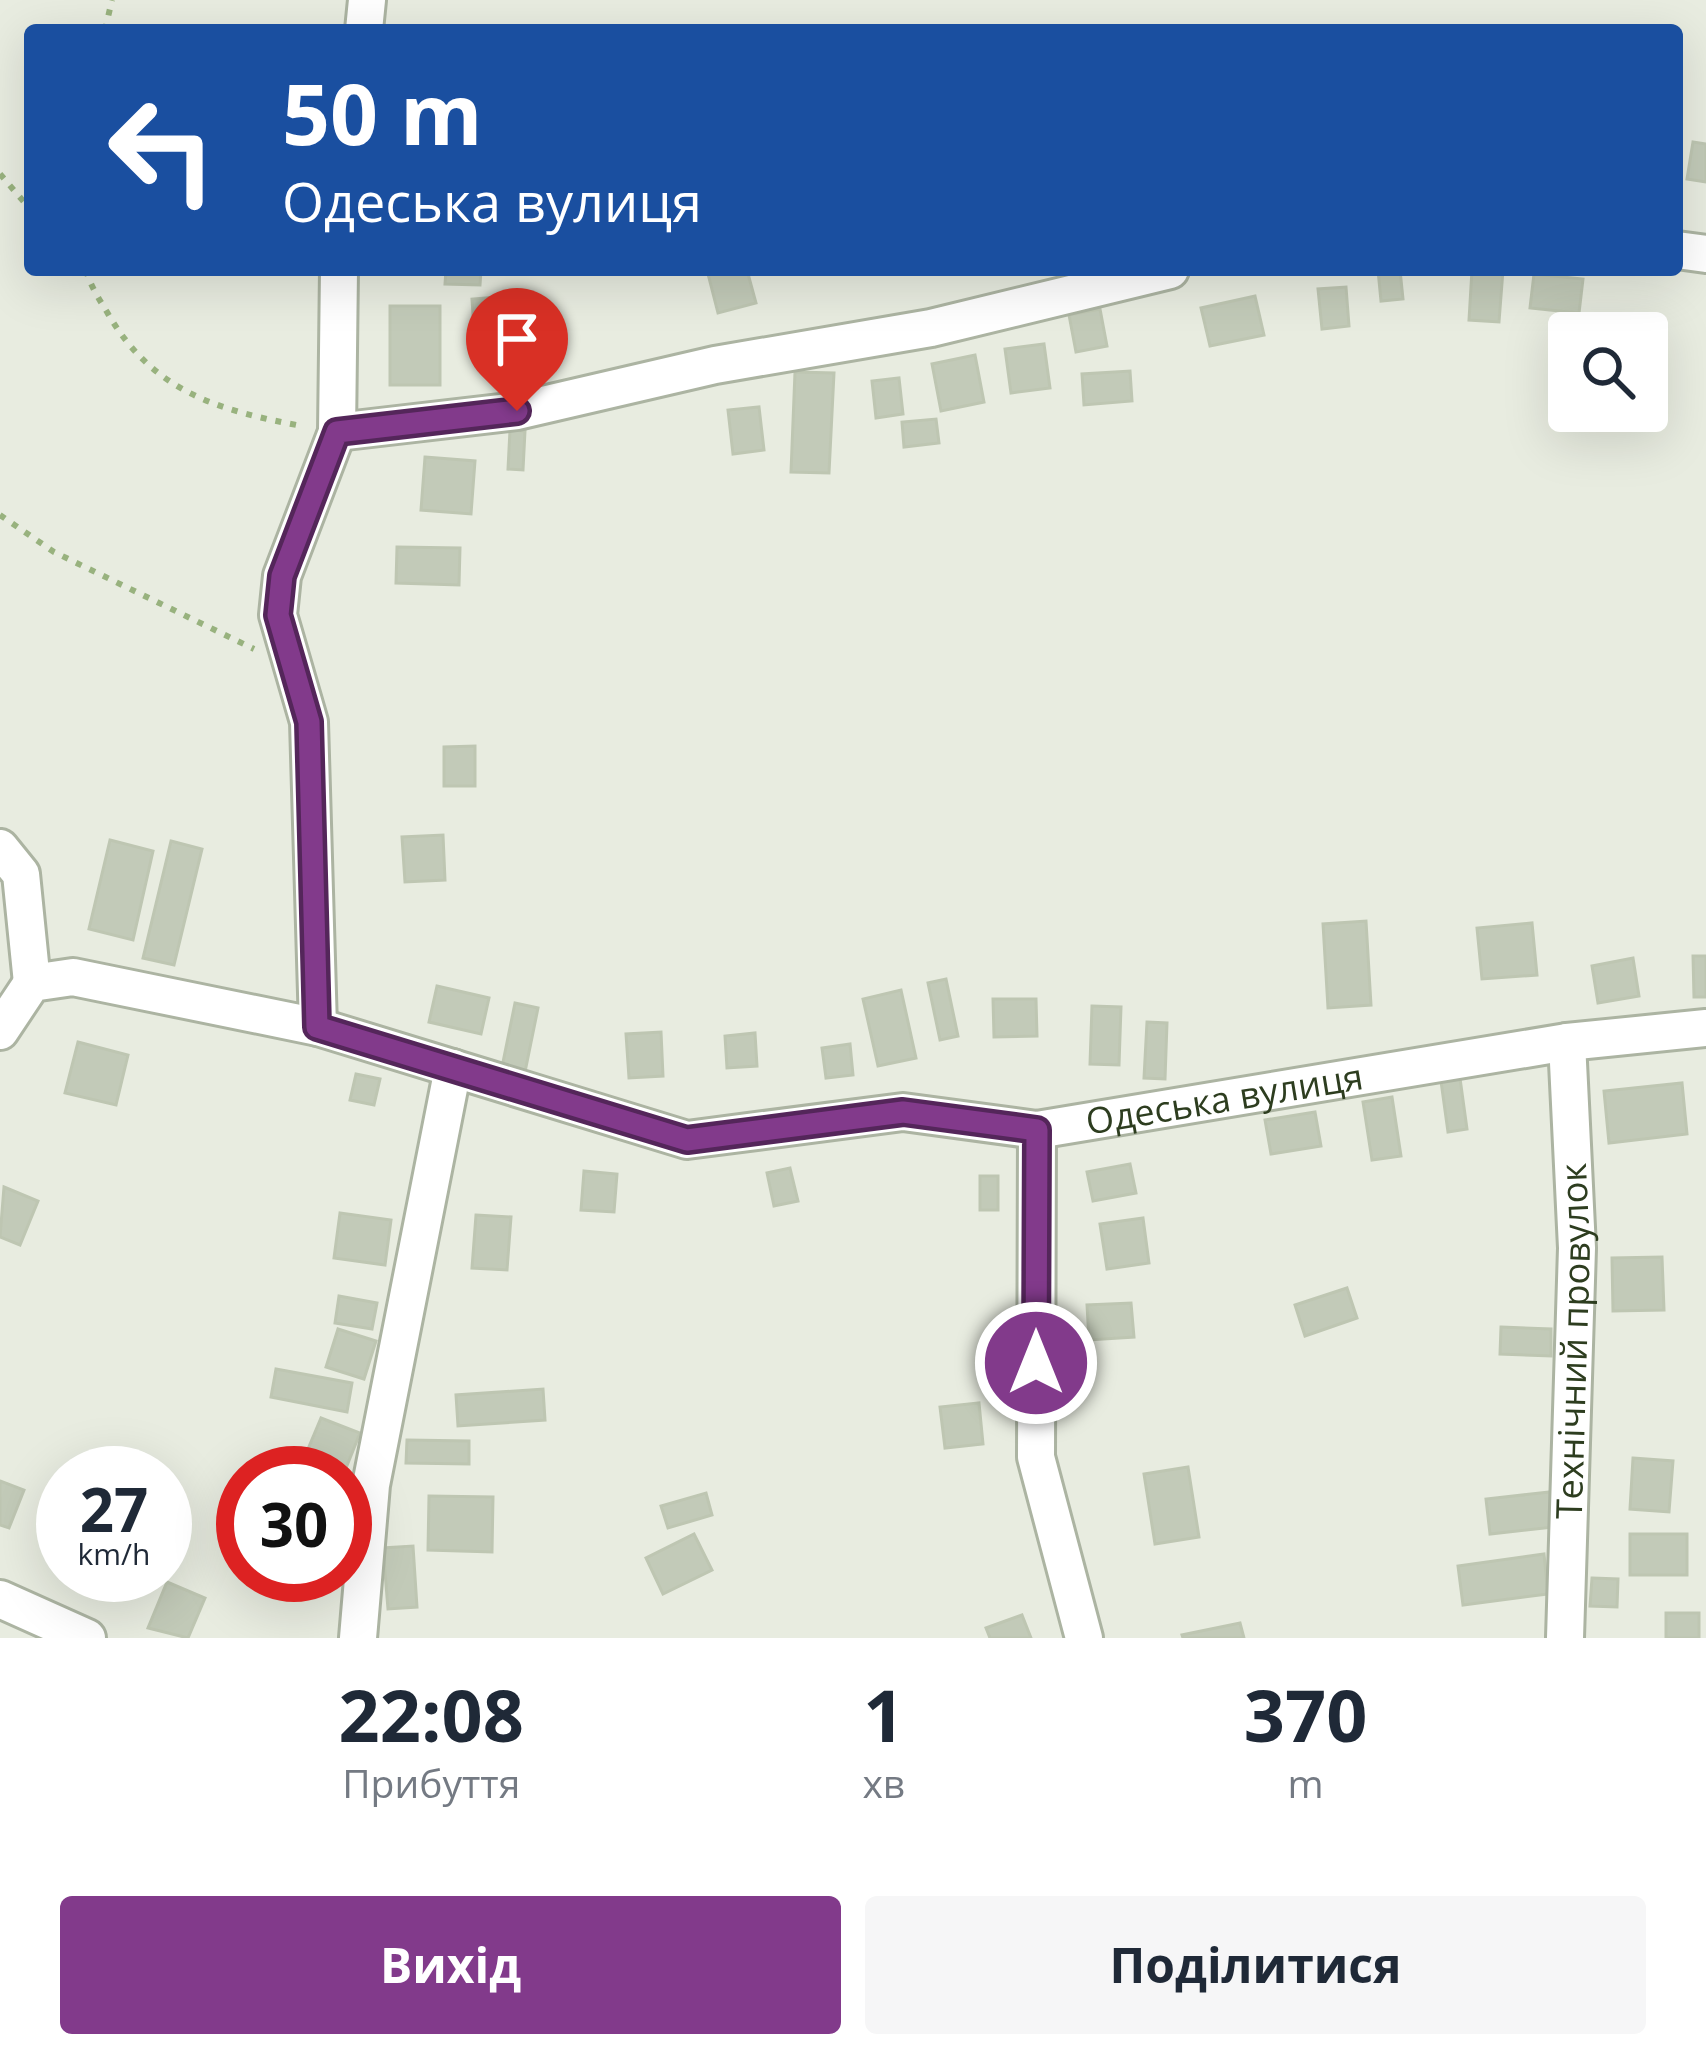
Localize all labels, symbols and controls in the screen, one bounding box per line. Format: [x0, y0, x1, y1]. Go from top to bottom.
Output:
text: 50 m [282, 55, 482, 170]
icon: left [84, 72, 240, 228]
text: Одеська вулиця [282, 164, 702, 238]
pin [466, 288, 568, 411]
icon: arrive [484, 306, 550, 372]
map controls [1548, 312, 1668, 432]
button: search [1548, 312, 1668, 432]
street label: Одеська вулиця [1082, 1051, 1366, 1146]
street label: Технічний провулок [1544, 1162, 1601, 1520]
position arrow [973, 1300, 1099, 1426]
speed limit sign: 30 [216, 1446, 372, 1602]
text: 27 [80, 1468, 148, 1550]
text: km/h [78, 1533, 150, 1574]
text: 22:08 [339, 1665, 524, 1763]
text: 1 [863, 1665, 904, 1763]
text: 370 [1244, 1665, 1367, 1763]
text: Прибуття [342, 1756, 520, 1809]
text: хв [862, 1756, 905, 1809]
text: m [1288, 1756, 1324, 1809]
button: Вихід [60, 1896, 841, 2034]
button: Поділитися [865, 1896, 1646, 2034]

